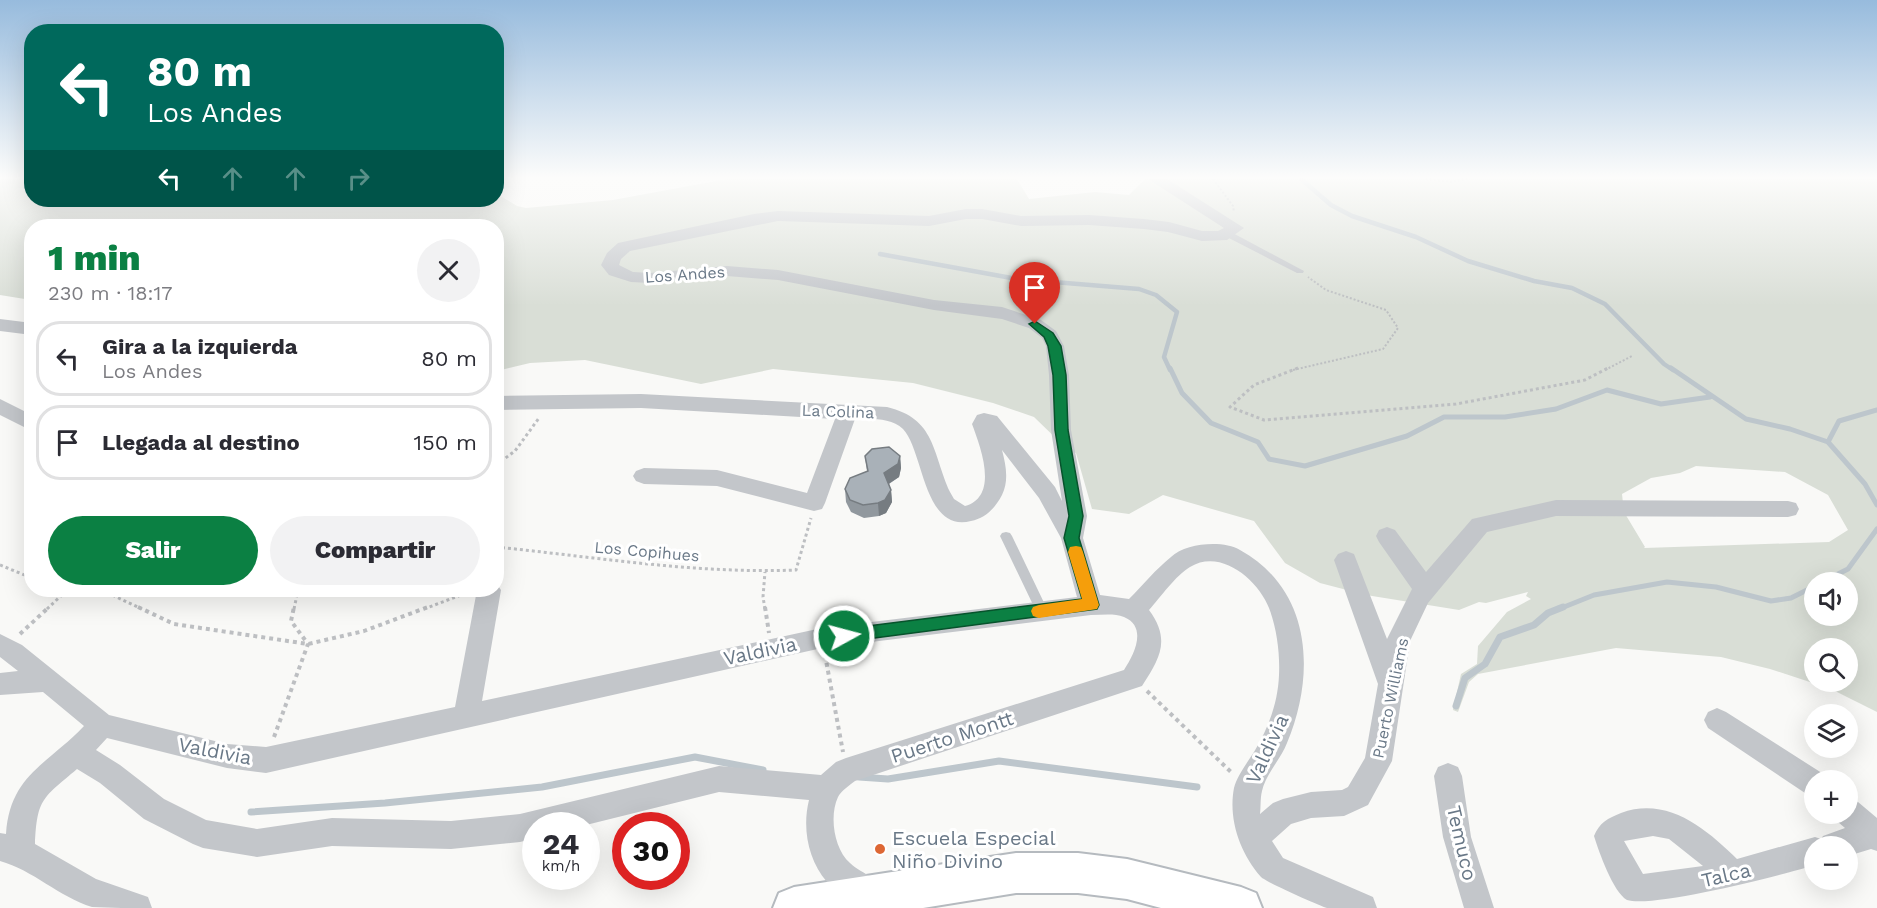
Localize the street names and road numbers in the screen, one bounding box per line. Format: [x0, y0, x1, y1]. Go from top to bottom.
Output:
street label: Los Andes [644, 262, 726, 287]
street label: La Colina [801, 401, 874, 422]
street label: Los Copihues [594, 537, 700, 566]
street label: Valdivia [721, 632, 799, 670]
street label: Puerto Williams [1368, 636, 1413, 760]
street label: Puerto Montt [888, 706, 1017, 768]
street label: Valdivia [1240, 710, 1294, 788]
street label: Valdivia [176, 732, 254, 770]
street label: Temuco [1442, 803, 1482, 883]
street label: Talca [1699, 858, 1753, 892]

